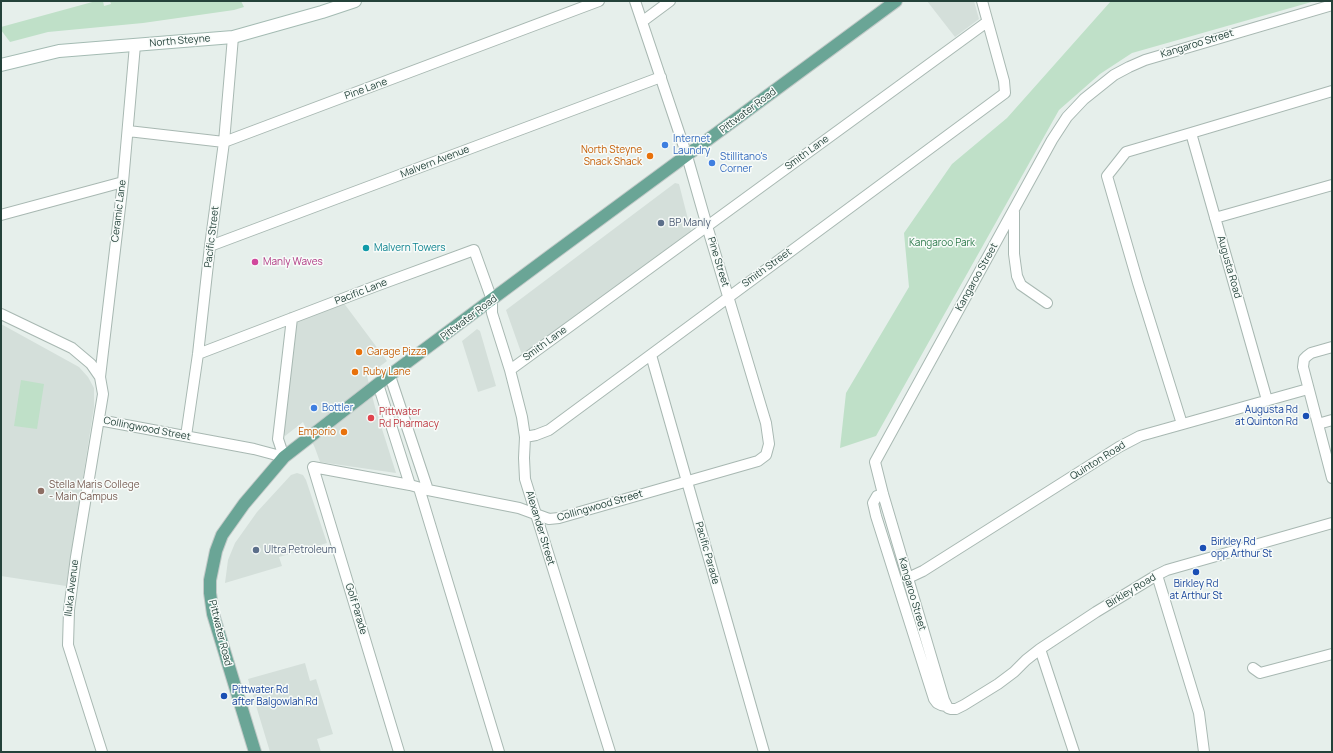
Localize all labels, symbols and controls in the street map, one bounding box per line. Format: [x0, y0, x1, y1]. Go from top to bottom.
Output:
street label: Kangaroo Street [1159, 27, 1235, 61]
street label: North Steyne [149, 32, 211, 50]
street label: Pine Lane [343, 76, 389, 102]
street label: Pittwater Road [717, 86, 779, 136]
place label: Internet Laundry [673, 133, 710, 156]
street label: Smith Lane [783, 133, 831, 173]
marker: Internet Laundry [660, 140, 670, 150]
street label: Malvern Avenue [399, 143, 471, 181]
place label: North Steyne Snack Shack [581, 144, 642, 168]
marker: North Steyne Snack Shack [645, 151, 655, 161]
place label: Stillitano's Corner [720, 151, 767, 174]
marker: Stillitano's Corner [707, 158, 717, 168]
street label: Ceramic Lane [109, 179, 129, 243]
street label: Pacific Street [202, 205, 222, 269]
place label: BP Manly [669, 217, 711, 229]
marker: BP Manly [656, 218, 666, 228]
street label: Augusta Road [1214, 234, 1244, 300]
street label: Pine Street [705, 236, 731, 288]
park label: Kangaroo Park [909, 237, 975, 249]
street label: Kangaroo Street [953, 241, 1001, 313]
place label: Malvern Towers [374, 242, 445, 254]
marker: Malvern Towers [361, 243, 371, 253]
street label: Smith Street [740, 246, 794, 290]
place label: Manly Waves [263, 256, 323, 268]
marker: Manly Waves [250, 257, 260, 267]
street label: Pacific Lane [333, 277, 389, 307]
street label: Pittwater Road [438, 293, 500, 343]
street label: Smith Lane [521, 324, 569, 364]
place label: Garage Pizza [367, 346, 427, 358]
marker: Garage Pizza [354, 347, 364, 357]
place label: Ruby Lane [363, 366, 411, 378]
marker: Ruby Lane [350, 367, 360, 377]
place label: Bottler [322, 402, 353, 414]
marker: Bottler [309, 403, 319, 413]
place label: Augusta Rd at Quinton Rd [1235, 404, 1298, 428]
place label: Pittwater Rd Pharmacy [379, 406, 439, 430]
marker: Augusta Rd at Quinton Rd [1301, 411, 1311, 421]
marker: Pittwater Rd Pharmacy [366, 413, 376, 423]
street label: Collingwood Street [102, 415, 192, 443]
place label: Emporio [298, 426, 336, 438]
marker: Emporio [339, 427, 349, 437]
street label: Quinton Road [1068, 439, 1128, 483]
place label: Stella Maris College - Main Campus [49, 479, 140, 502]
marker: Stella Maris College - Main Campus [36, 486, 46, 496]
street label: Collingwood Street [556, 488, 644, 524]
street label: Alexander Street [523, 489, 557, 567]
street label: Pacific Parade [692, 520, 722, 586]
place label: Birkley Rd opp Arthur St [1211, 536, 1272, 560]
marker: Birkley Rd opp Arthur St [1198, 543, 1208, 553]
place label: Ultra Petroleum [264, 544, 336, 556]
marker: Ultra Petroleum [251, 545, 261, 555]
street label: Kangaroo Street [896, 556, 928, 632]
street label: Iluka Avenue [63, 559, 81, 617]
marker: Birkley Rd at Arthur St [1191, 567, 1201, 577]
street label: Birkley Road [1104, 571, 1158, 611]
place label: Birkley Rd at Arthur St [1169, 578, 1223, 602]
street label: Golf Parade [343, 582, 369, 636]
street label: Pittwater Road [206, 599, 234, 667]
place label: Pittwater Rd after Balgowlah Rd [232, 684, 318, 708]
marker: Pittwater Rd after Balgowlah Rd [219, 691, 229, 701]

